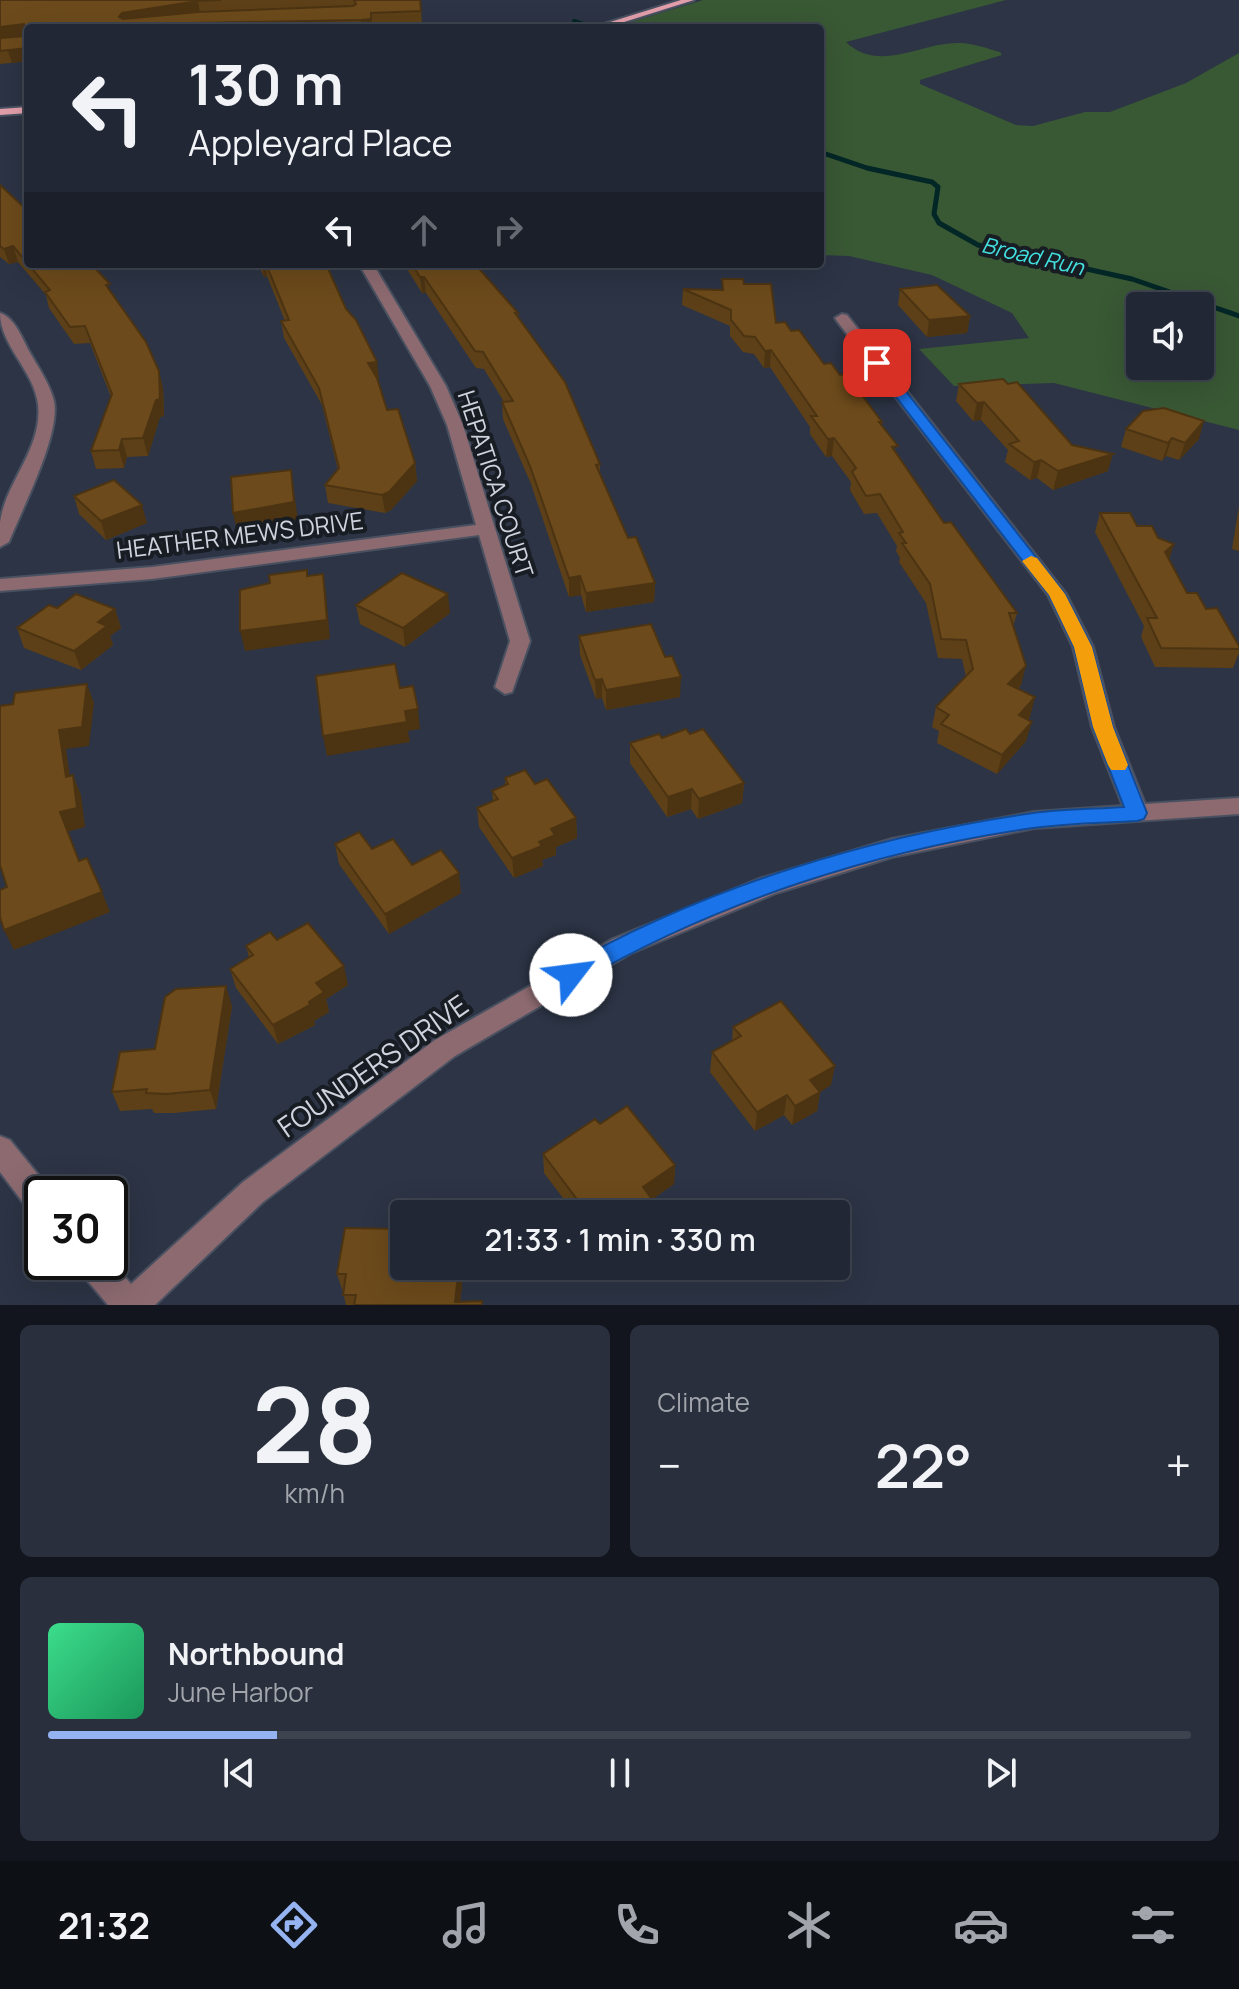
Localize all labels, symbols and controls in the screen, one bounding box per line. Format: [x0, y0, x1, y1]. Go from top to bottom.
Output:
text: 130 m [188, 45, 344, 122]
icon: left [56, 56, 160, 160]
text: Appleyard Place [188, 118, 453, 167]
icon: left [318, 208, 362, 252]
icon: ahead [402, 208, 446, 252]
icon: right [486, 208, 530, 252]
water label: Broad Run [979, 230, 1088, 283]
map controls [1126, 292, 1214, 380]
button: sound [1126, 292, 1214, 380]
pin [843, 329, 911, 397]
icon: arrive [855, 341, 899, 385]
street label: HEPATICA COURT [451, 386, 542, 582]
street label: HEATHER MEWS DRIVE [114, 503, 365, 566]
position arrow [529, 933, 613, 1017]
street label: FOUNDERS DRIVE [270, 985, 475, 1145]
speed limit sign: 30 [24, 1176, 128, 1280]
text: 21:33 · 1 min · 330 m [484, 1219, 756, 1260]
text: 28 [252, 1352, 378, 1494]
text: Climate [658, 1384, 750, 1420]
text: 22° [875, 1424, 972, 1506]
text: − [658, 1435, 681, 1495]
text: + [1166, 1435, 1191, 1495]
text: km/h [285, 1475, 345, 1511]
text: Northbound [168, 1633, 345, 1674]
text: June Harbor [168, 1674, 313, 1710]
icon: previous [217, 1751, 261, 1795]
icon: pause [598, 1751, 642, 1795]
icon: next [979, 1751, 1023, 1795]
icon: directions [266, 1897, 322, 1953]
icon: music [438, 1897, 494, 1953]
icon: phone [609, 1897, 665, 1953]
icon: climate [781, 1897, 837, 1953]
icon: car [953, 1897, 1009, 1953]
icon: filters [1125, 1897, 1181, 1953]
text: 21:32 [58, 1901, 150, 1950]

